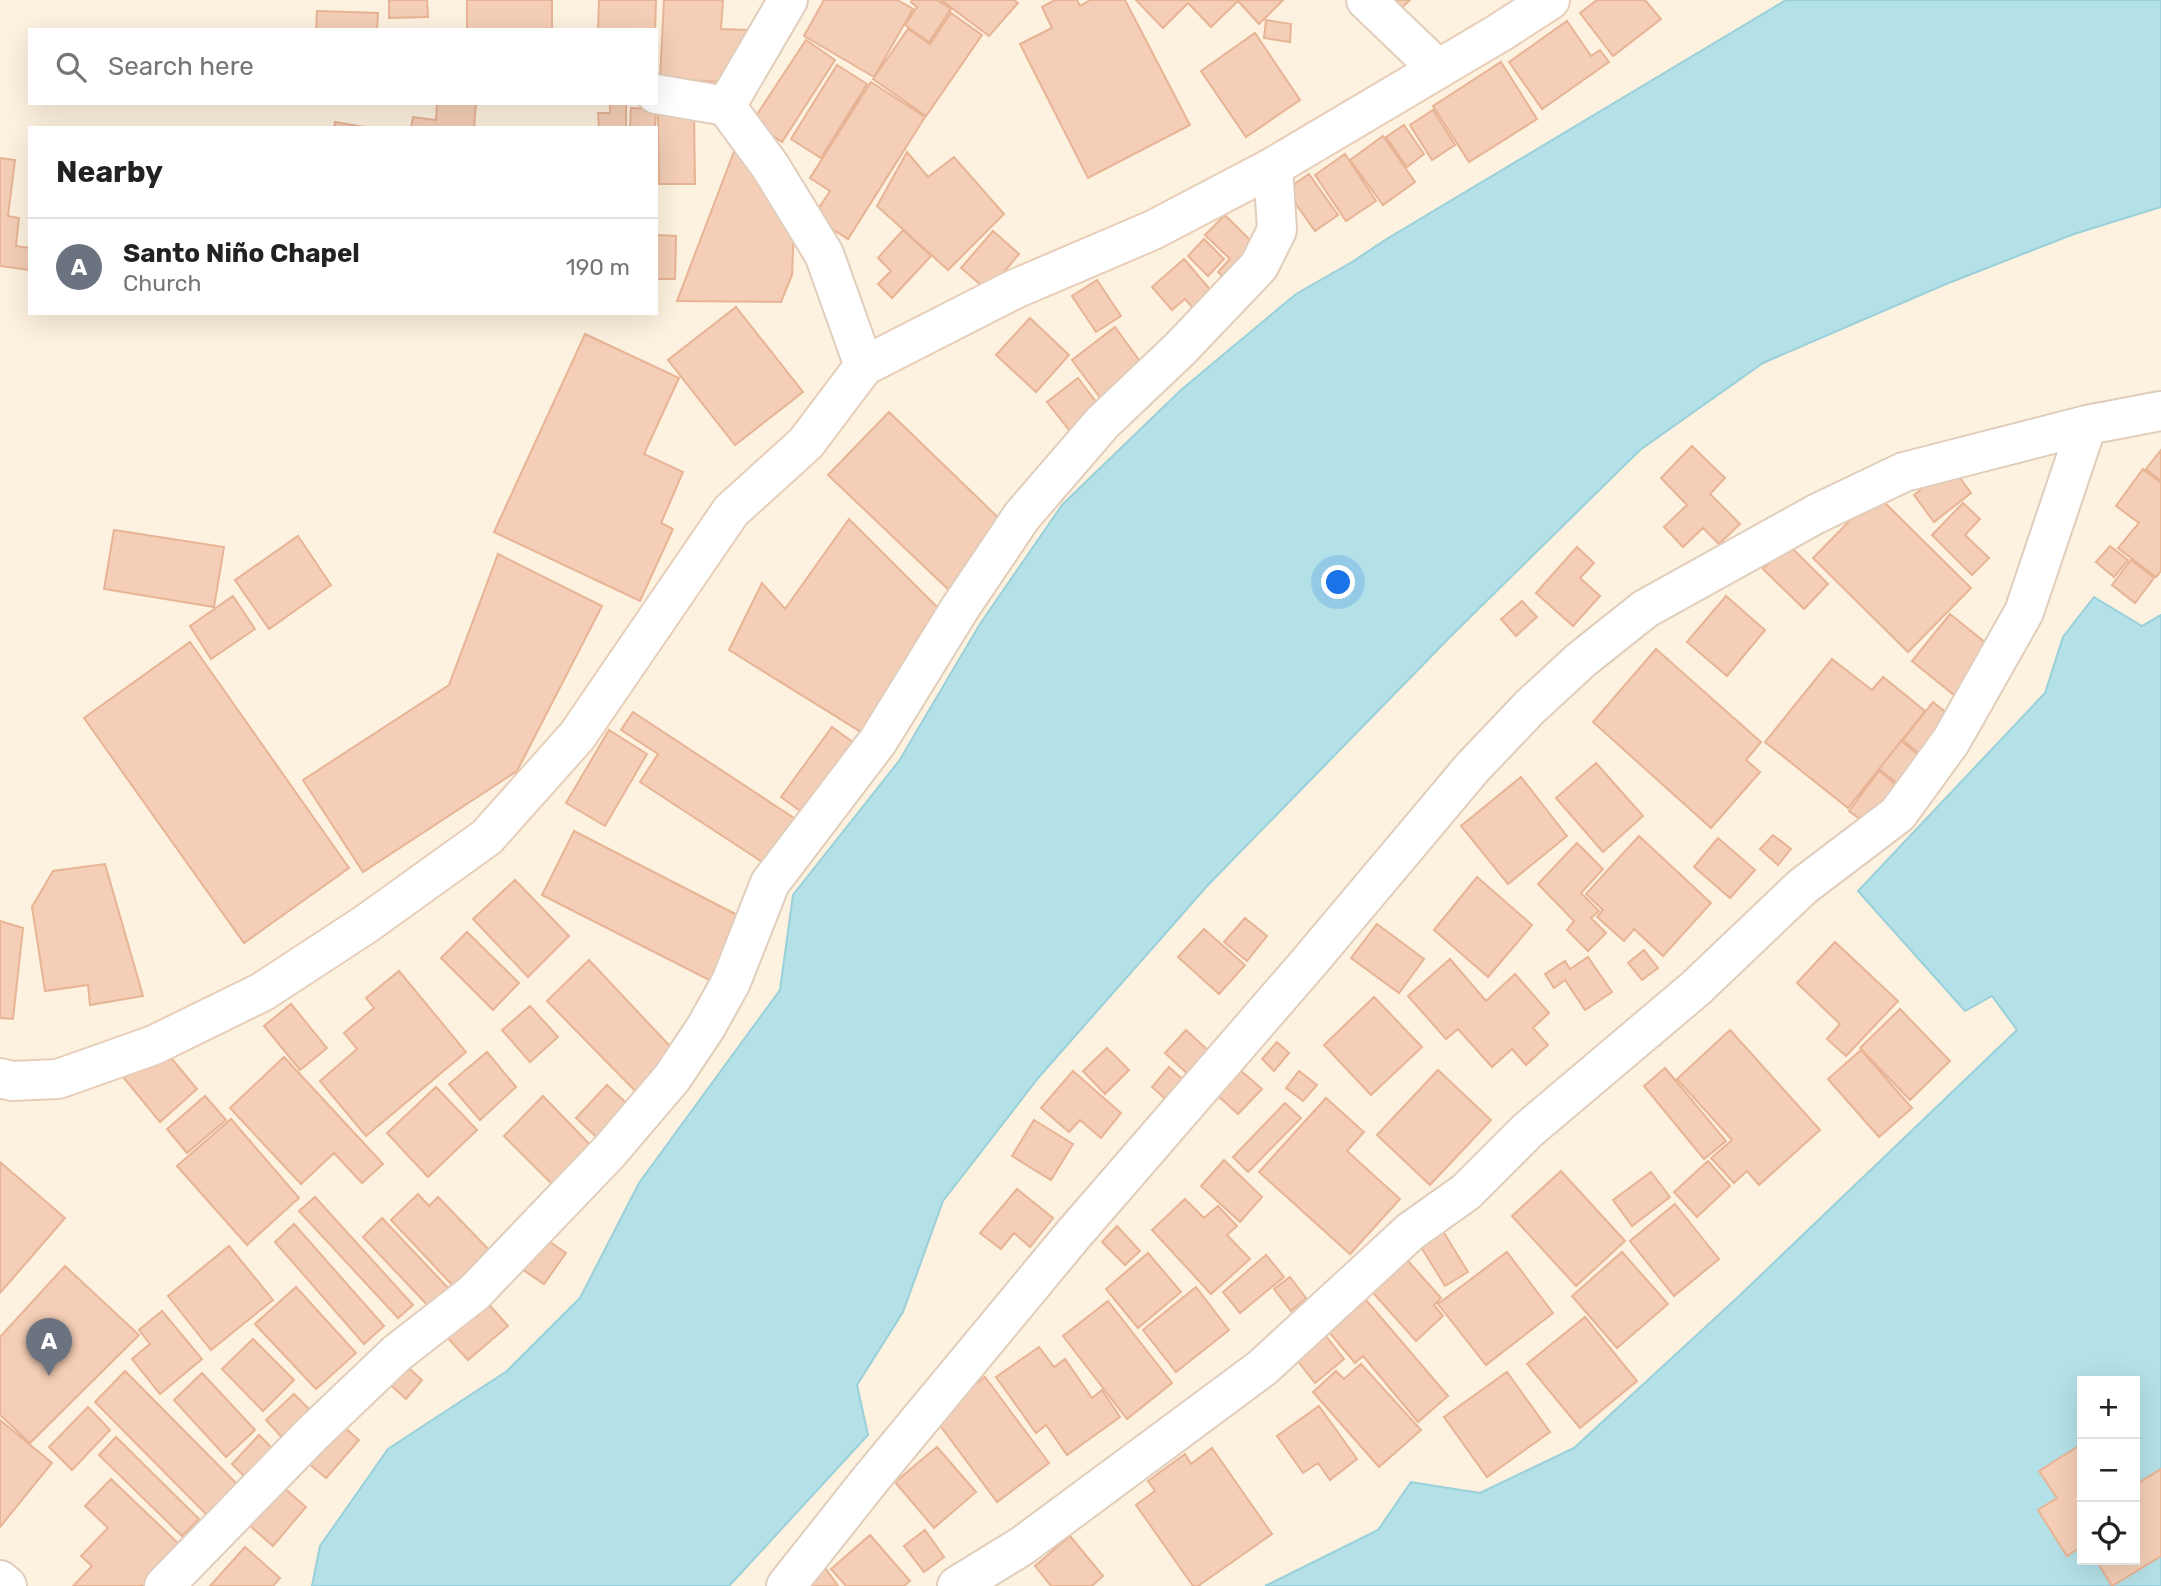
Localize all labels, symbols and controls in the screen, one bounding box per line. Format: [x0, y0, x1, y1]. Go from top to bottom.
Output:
search box [28, 28, 658, 105]
icon: search [52, 48, 90, 86]
text: Search here [108, 51, 254, 82]
text: Nearby [56, 154, 163, 190]
text: Santo Niño Chapel [123, 238, 360, 269]
text: A [71, 253, 87, 281]
text: 190 m [566, 253, 630, 281]
text: Church [123, 269, 201, 297]
your location [1321, 565, 1355, 599]
pin: A [26, 1318, 72, 1376]
map controls [2077, 1376, 2140, 1565]
button: + [2077, 1376, 2140, 1439]
button: − [2077, 1439, 2140, 1502]
button: locate [2077, 1502, 2140, 1565]

